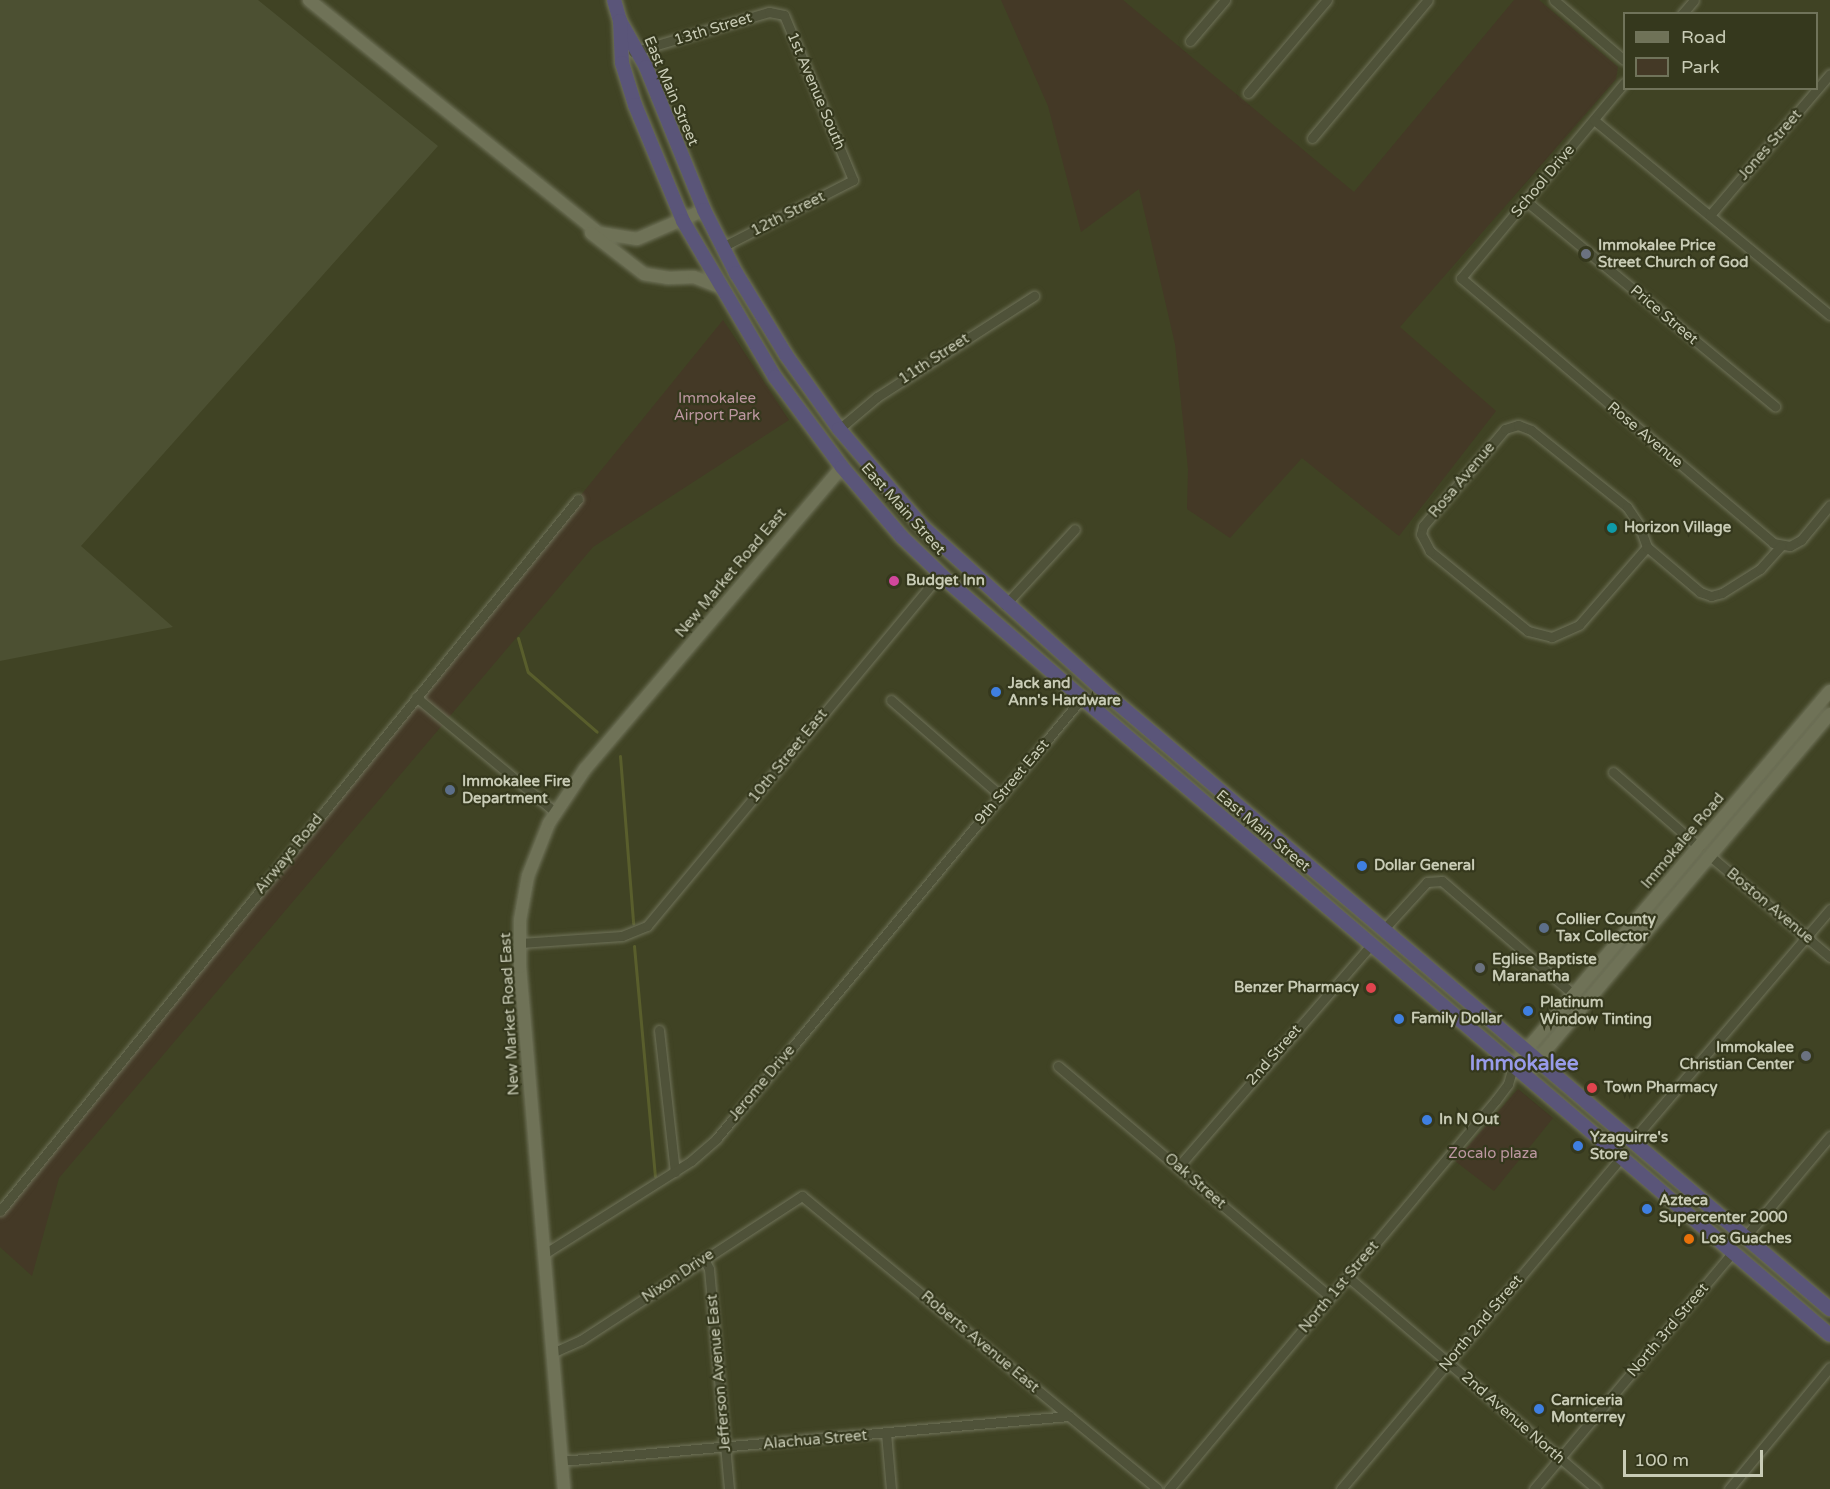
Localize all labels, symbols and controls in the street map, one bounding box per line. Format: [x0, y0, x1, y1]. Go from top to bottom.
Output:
street label: 13th Street [672, 9, 754, 49]
legend [1623, 12, 1818, 90]
text: Road [1681, 26, 1726, 48]
street label: 1st Avenue South [783, 29, 849, 153]
street label: East Main Street [640, 34, 702, 148]
text: Park [1681, 56, 1719, 78]
street label: Jones Street [1734, 106, 1806, 184]
street label: School Drive [1507, 141, 1579, 221]
street label: 12th Street [748, 188, 828, 240]
place label: Immokalee Price Street Church of God [1598, 236, 1749, 271]
marker: Immokalee Price Street Church of God [1579, 247, 1593, 261]
street label: Price Street [1627, 282, 1701, 348]
street label: 11th Street [895, 330, 973, 388]
park label: Immokalee Airport Park [674, 389, 760, 424]
street label: Rose Avenue [1604, 398, 1686, 472]
street label: Rosa Avenue [1425, 439, 1499, 521]
street label: East Main Street [857, 459, 949, 559]
street label: New Market Road East [672, 505, 790, 641]
place label: Horizon Village [1624, 519, 1731, 537]
marker: Horizon Village [1605, 521, 1619, 535]
place label: Budget Inn [906, 572, 985, 590]
marker: Budget Inn [887, 574, 901, 588]
place label: Jack and Ann's Hardware [1008, 674, 1121, 709]
marker: Jack and Ann's Hardware [989, 685, 1003, 699]
street label: 10th Street East [745, 706, 831, 806]
street label: 9th Street East [971, 736, 1053, 828]
place label: Immokalee Fire Department [462, 772, 571, 807]
marker: Immokalee Fire Department [443, 783, 457, 797]
street label: East Main Street [1212, 786, 1314, 876]
street label: Immokalee Road [1638, 789, 1728, 893]
street label: Airways Road [251, 810, 327, 898]
place label: Dollar General [1374, 857, 1475, 875]
marker: Dollar General [1355, 859, 1369, 873]
street label: Boston Avenue [1723, 864, 1817, 948]
place label: Collier County Tax Collector [1556, 910, 1656, 945]
marker: Collier County Tax Collector [1537, 921, 1551, 935]
street label: New Market Road East [497, 932, 523, 1096]
place label: Eglise Baptiste Maranatha [1492, 950, 1597, 985]
marker: Eglise Baptiste Maranatha [1473, 961, 1487, 975]
place label: Benzer Pharmacy [1234, 979, 1359, 997]
marker: Benzer Pharmacy [1364, 981, 1378, 995]
place label: Platinum Window Tinting [1540, 993, 1652, 1028]
marker: Platinum Window Tinting [1521, 1004, 1535, 1018]
place label: Family Dollar [1411, 1010, 1502, 1028]
marker: Family Dollar [1392, 1012, 1406, 1026]
street label: 2nd Street [1243, 1021, 1305, 1089]
place label: Immokalee Christian Center [1679, 1038, 1794, 1073]
street label: Jerome Drive [725, 1042, 799, 1124]
marker: Immokalee Christian Center [1799, 1049, 1813, 1063]
district label: Immokalee [1469, 1051, 1579, 1077]
place label: Town Pharmacy [1604, 1079, 1718, 1097]
marker: Town Pharmacy [1585, 1081, 1599, 1095]
place label: In N Out [1439, 1111, 1499, 1129]
marker: In N Out [1420, 1113, 1434, 1127]
place label: Yzaguirre's Store [1590, 1128, 1668, 1163]
marker: Yzaguirre's Store [1571, 1139, 1585, 1153]
park label: Zocalo plaza [1448, 1145, 1538, 1163]
street label: Oak Street [1161, 1149, 1229, 1213]
place label: Azteca Supercenter 2000 [1659, 1191, 1788, 1226]
marker: Azteca Supercenter 2000 [1640, 1202, 1654, 1216]
place label: Los Guaches [1701, 1230, 1792, 1248]
marker: Los Guaches [1682, 1232, 1696, 1246]
street label: North 1st Street [1295, 1237, 1383, 1337]
street label: Nixon Drive [639, 1245, 717, 1307]
street label: North 2nd Street [1435, 1271, 1527, 1375]
street label: North 3rd Street [1624, 1280, 1712, 1380]
street label: Roberts Avenue East [917, 1287, 1043, 1397]
street label: Jefferson Avenue East [703, 1293, 735, 1453]
street label: 2nd Avenue North [1458, 1368, 1568, 1468]
place label: Carniceria Monterrey [1551, 1391, 1625, 1426]
marker: Carniceria Monterrey [1532, 1402, 1546, 1416]
street label: Alachua Street [762, 1426, 868, 1454]
scale bar [1626, 1438, 1766, 1476]
text: 100 m [1634, 1449, 1689, 1471]

